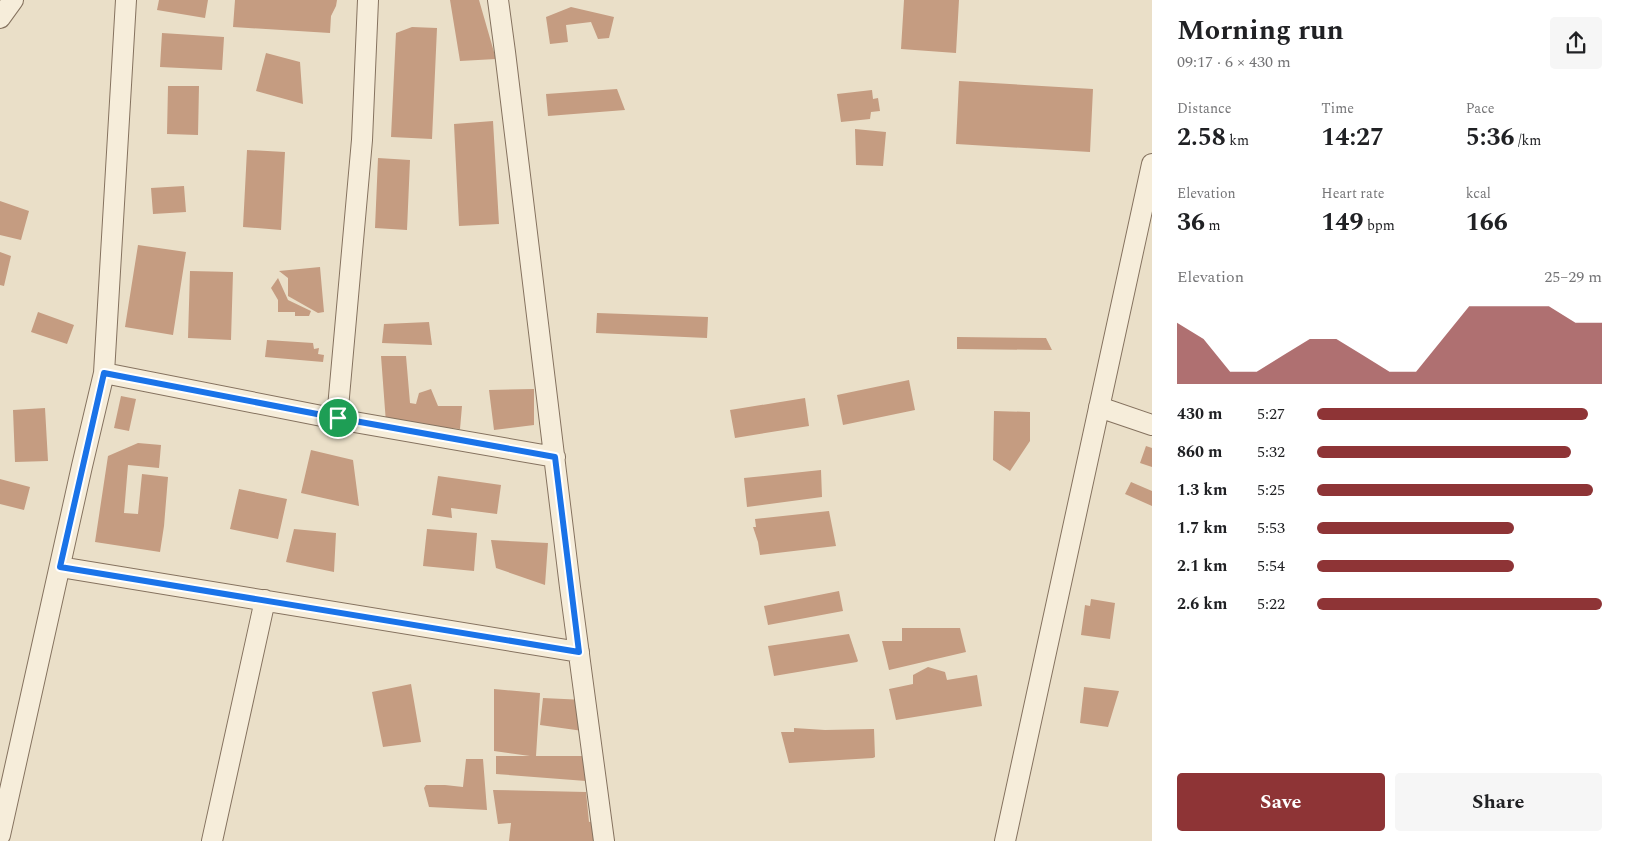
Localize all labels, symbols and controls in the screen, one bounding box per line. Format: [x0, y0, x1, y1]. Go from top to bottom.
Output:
text: Morning run [1177, 9, 1344, 52]
button: share [1550, 17, 1602, 69]
text: 09:17 · 6 × 430 m [1177, 50, 1291, 74]
text: Distance [1177, 98, 1232, 119]
text: Time [1321, 98, 1354, 119]
text: Pace [1466, 98, 1495, 119]
text: 2.58 [1177, 119, 1226, 157]
text: 14:27 [1321, 119, 1384, 157]
text: 5:36 [1466, 119, 1514, 157]
text: km [1226, 130, 1249, 151]
text: /km [1514, 130, 1541, 151]
text: Elevation [1177, 183, 1236, 204]
text: Heart rate [1321, 183, 1385, 204]
text: kcal [1466, 183, 1491, 204]
text: 36 [1177, 204, 1205, 242]
text: 149 [1321, 204, 1363, 242]
text: 166 [1466, 204, 1508, 242]
text: m [1205, 215, 1221, 236]
text: bpm [1363, 215, 1395, 236]
text: Elevation [1177, 265, 1244, 289]
text: 25–29 m [1544, 265, 1602, 289]
pin [317, 397, 359, 439]
text: 430 m [1177, 402, 1222, 426]
text: 5:27 [1257, 402, 1285, 426]
icon: arrive [324, 404, 352, 432]
text: 860 m [1177, 440, 1222, 464]
text: 5:32 [1257, 440, 1285, 464]
text: 1.3 km [1177, 478, 1227, 502]
text: 5:25 [1257, 478, 1285, 502]
text: 1.7 km [1177, 516, 1227, 540]
text: 5:53 [1257, 516, 1285, 540]
text: 2.1 km [1177, 554, 1227, 578]
text: 5:54 [1257, 554, 1285, 578]
text: 2.6 km [1177, 592, 1227, 616]
text: 5:22 [1257, 592, 1285, 616]
button: Save [1177, 773, 1385, 831]
button: Share [1395, 773, 1602, 831]

